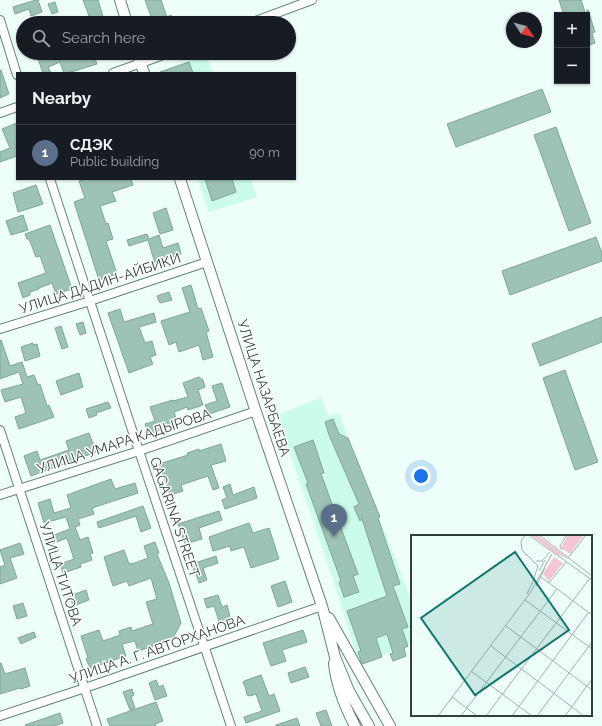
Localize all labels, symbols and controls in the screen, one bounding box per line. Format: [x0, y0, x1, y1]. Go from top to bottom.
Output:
north arrow [506, 12, 542, 48]
map controls [554, 12, 590, 84]
button: + [554, 12, 590, 48]
search box [16, 16, 296, 60]
icon: search [30, 27, 52, 49]
text: Search here [62, 29, 145, 47]
button: − [554, 48, 590, 84]
text: Nearby [32, 88, 91, 108]
text: СДЭК [70, 136, 113, 154]
text: 1 [42, 145, 48, 160]
text: 90 m [249, 145, 280, 160]
text: Public building [70, 154, 159, 169]
street label: УЛИЦА ДАДИН-АЙБИКИ [17, 248, 183, 317]
street label: УЛИЦА НАЗАРБАЕВА [234, 317, 294, 459]
street label: УЛИЦА УМАРА КАДЫРОВА [35, 405, 213, 477]
street label: GAGARINA STREET [147, 455, 203, 580]
your location [411, 466, 431, 486]
pin: 1 [321, 504, 347, 537]
street label: УЛИЦА ТИТОВА [37, 520, 86, 629]
inset map [411, 535, 592, 716]
street label: УЛИЦА А. Г. АВТОРХАНОВА [67, 611, 247, 687]

